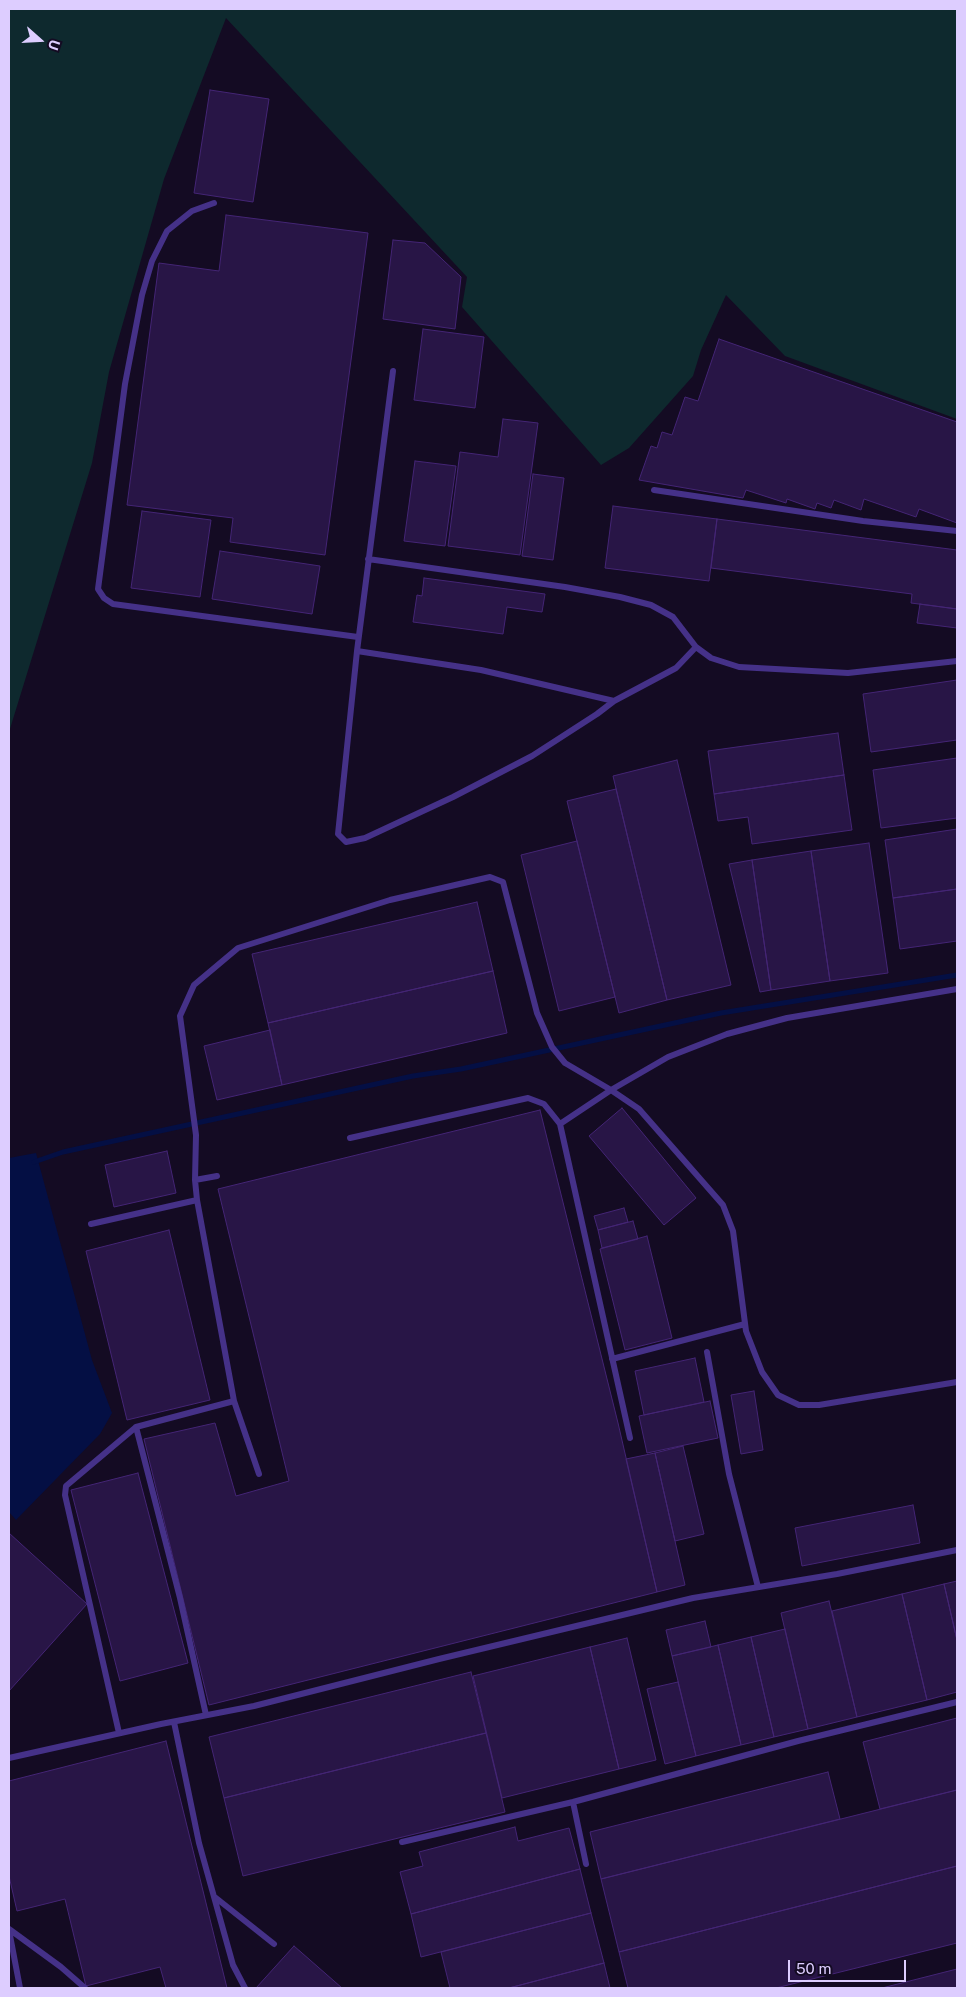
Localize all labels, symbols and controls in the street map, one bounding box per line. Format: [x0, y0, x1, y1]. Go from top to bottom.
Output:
north arrow [15, 15, 65, 65]
text: U [45, 37, 63, 52]
scale bar [791, 1950, 908, 1982]
text: 50 m [796, 1960, 831, 1977]

